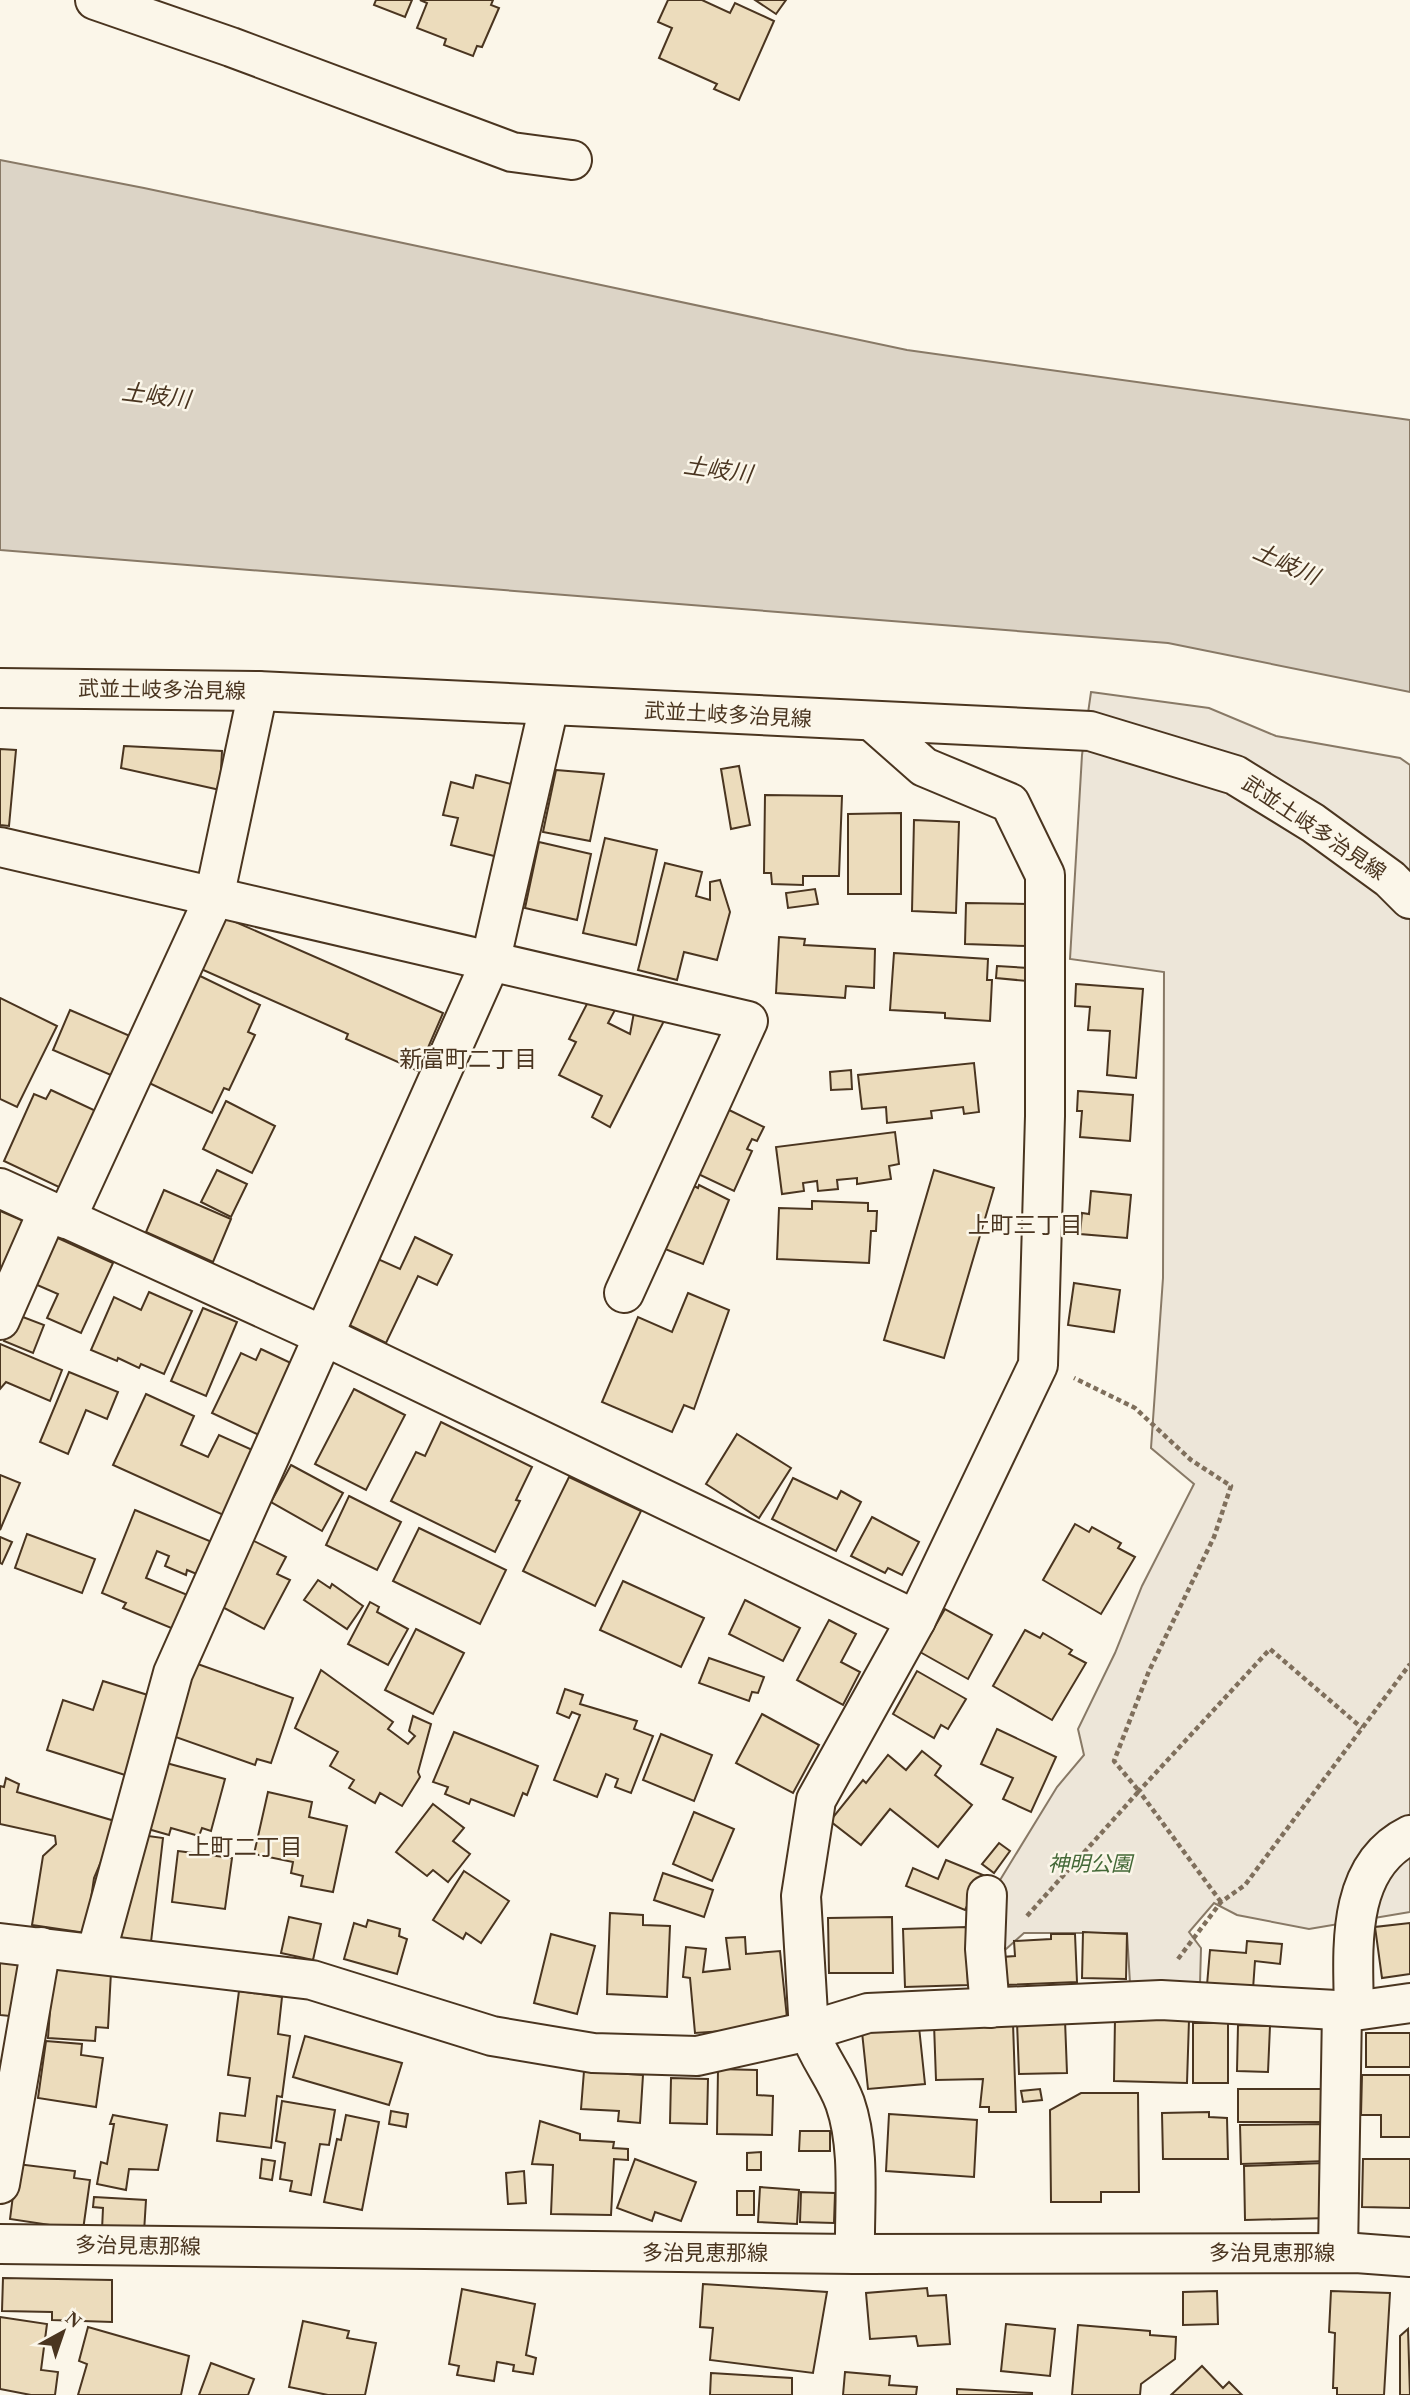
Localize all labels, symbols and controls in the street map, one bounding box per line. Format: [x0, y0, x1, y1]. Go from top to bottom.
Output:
water label: 土岐川 [120, 379, 195, 413]
water label: 土岐川 [682, 453, 757, 488]
water label: 土岐川 [1249, 539, 1325, 591]
street label: 武並土岐多治見線 [78, 677, 246, 703]
street label: 武並土岐多治見線 [643, 699, 813, 731]
street label: 武並土岐多治見線 [1238, 771, 1390, 885]
district label: 新富町二丁目 [399, 1047, 537, 1072]
district label: 上町三丁目 [968, 1213, 1083, 1238]
district label: 上町二丁目 [188, 1835, 303, 1860]
park label: 神明公園 [1048, 1852, 1135, 1876]
street label: 多治見恵那線 [75, 2233, 201, 2259]
street label: 多治見恵那線 [642, 2241, 768, 2265]
street label: 多治見恵那線 [1209, 2241, 1335, 2265]
north arrow [28, 2297, 98, 2367]
text: N [62, 2307, 86, 2332]

